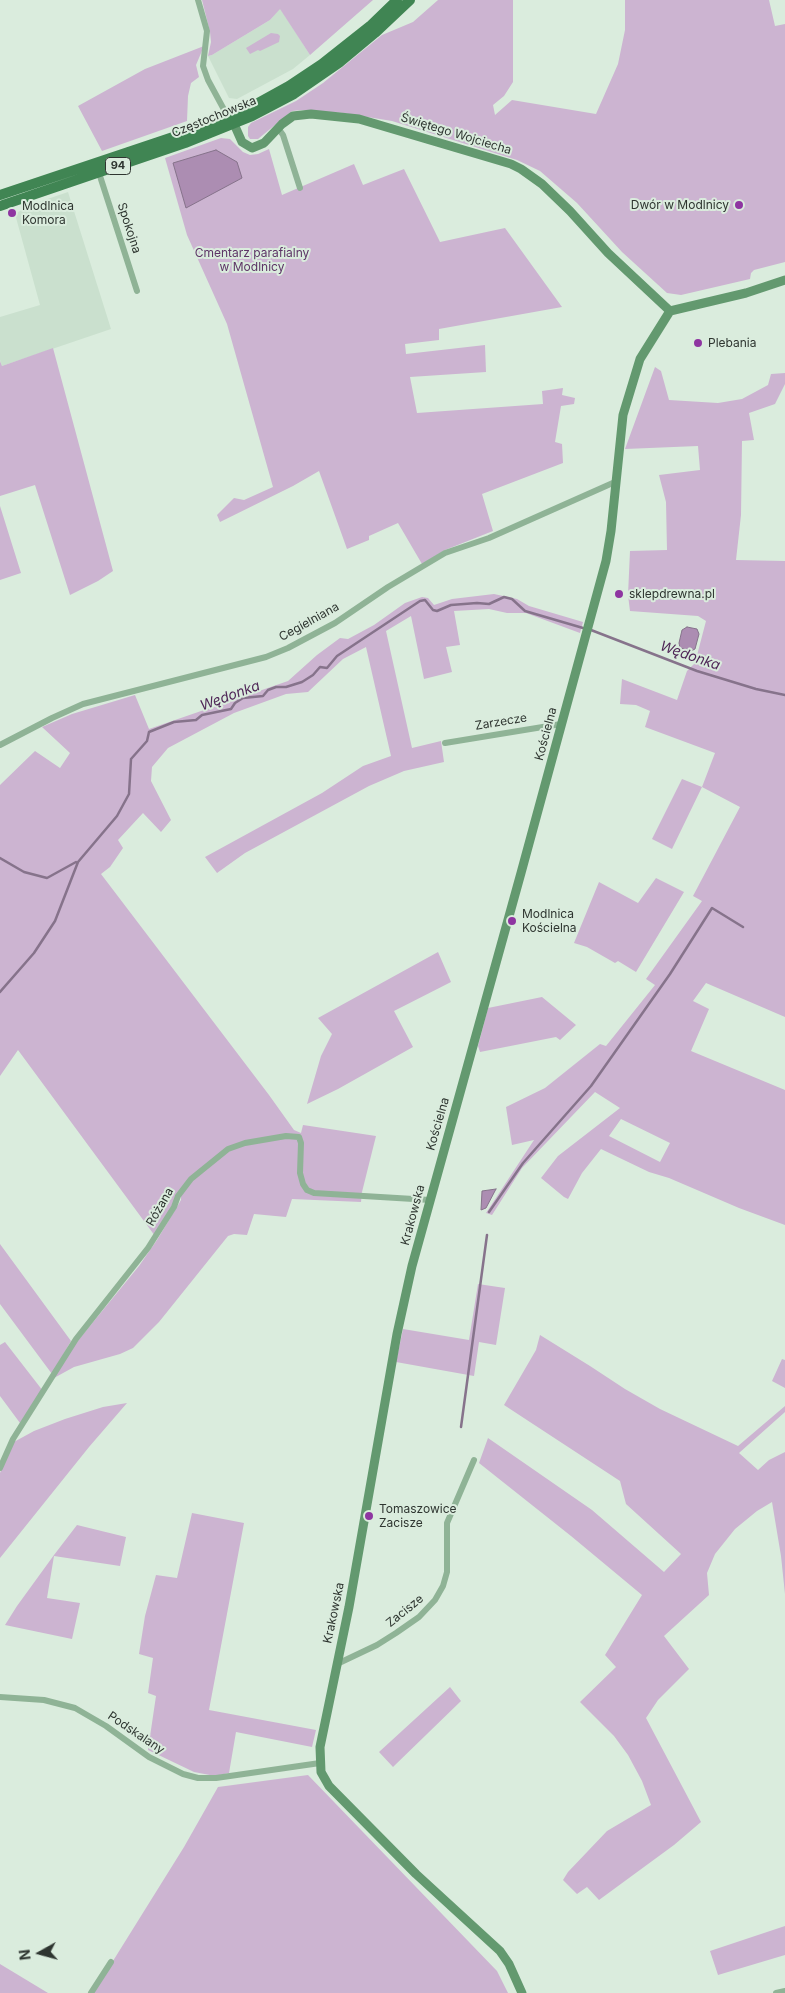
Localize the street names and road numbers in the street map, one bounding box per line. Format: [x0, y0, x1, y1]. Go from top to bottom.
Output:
street label: Częstochowska [170, 93, 258, 141]
street label: Świętego Wojciecha [399, 110, 513, 158]
road number: 94 [106, 158, 130, 175]
street label: Spokojna [114, 201, 144, 255]
street label: Cegielniana [276, 600, 342, 644]
street label: Kościelna [532, 706, 560, 762]
street label: Zarzecze [474, 711, 528, 733]
street label: Kościelna [424, 1096, 452, 1152]
street label: Krakowska [398, 1183, 428, 1247]
street label: Różana [143, 1185, 177, 1229]
street label: Krakowska [321, 1581, 347, 1645]
street label: Zacisze [383, 1592, 427, 1630]
street label: Podskalany [105, 1709, 167, 1757]

